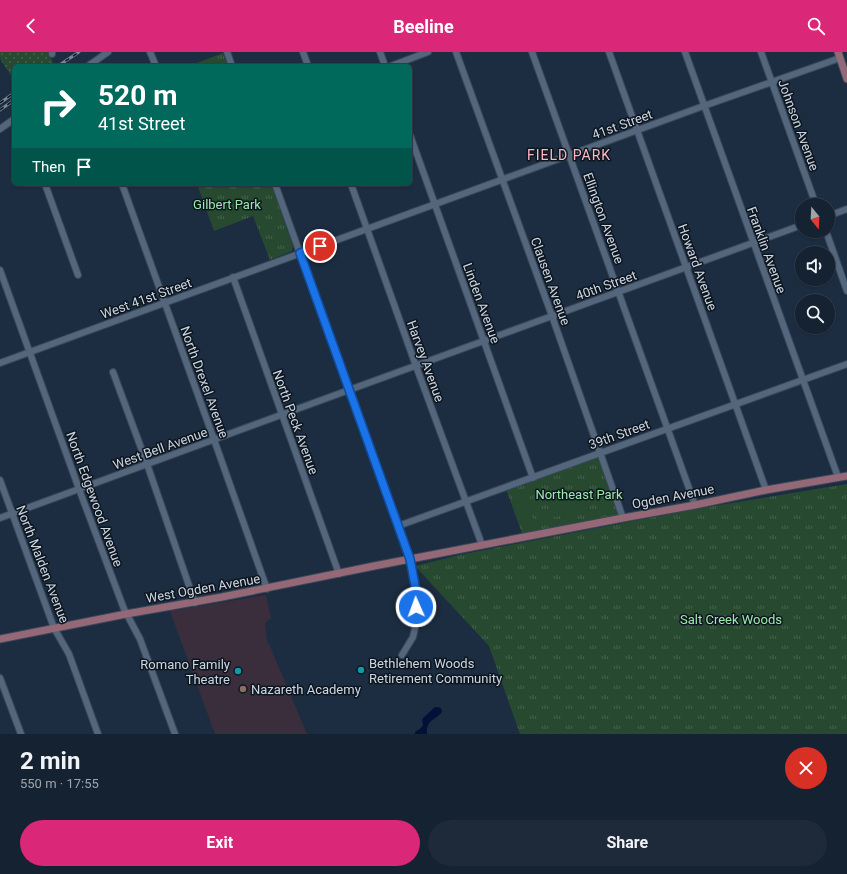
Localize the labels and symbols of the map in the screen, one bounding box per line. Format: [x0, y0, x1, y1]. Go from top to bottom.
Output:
street label: Johnson Avenue [775, 78, 822, 173]
street label: 41st Street [590, 107, 654, 142]
district label: FIELD PARK [527, 147, 611, 163]
street label: Ellington Avenue [580, 171, 627, 266]
park label: Gilbert Park [193, 197, 261, 212]
north arrow [795, 198, 835, 238]
street label: Franklin Avenue [744, 205, 789, 296]
street label: Howard Avenue [675, 222, 720, 313]
pin [303, 229, 337, 263]
street label: Clausen Avenue [528, 235, 573, 327]
street label: Linden Avenue [460, 261, 503, 346]
street label: 40th Street [574, 268, 639, 303]
street label: West 41st Street [99, 275, 194, 322]
street label: Harvey Avenue [404, 318, 447, 404]
street label: North Drexel Avenue [177, 324, 232, 440]
street label: North Peck Avenue [270, 368, 321, 477]
street label: 39th Street [587, 417, 652, 452]
street label: West Bell Avenue [111, 424, 210, 473]
street label: North Edgewood Avenue [63, 430, 126, 569]
street label: Ogden Avenue [631, 481, 716, 512]
park label: Northeast Park [535, 487, 623, 502]
street label: North Malden Avenue [13, 503, 72, 625]
street label: West Ogden Avenue [145, 571, 262, 606]
position arrow [395, 586, 437, 628]
park label: Salt Creek Woods [680, 612, 782, 627]
place label: Bethlehem Woods Retirement Community [369, 656, 502, 686]
place label: Romano Family Theatre [140, 657, 230, 687]
marker: Bethlehem Woods Retirement Community [356, 665, 366, 675]
marker: Romano Family Theatre [233, 666, 243, 676]
place label: Nazareth Academy [251, 682, 361, 697]
marker: Nazareth Academy [238, 684, 248, 694]

